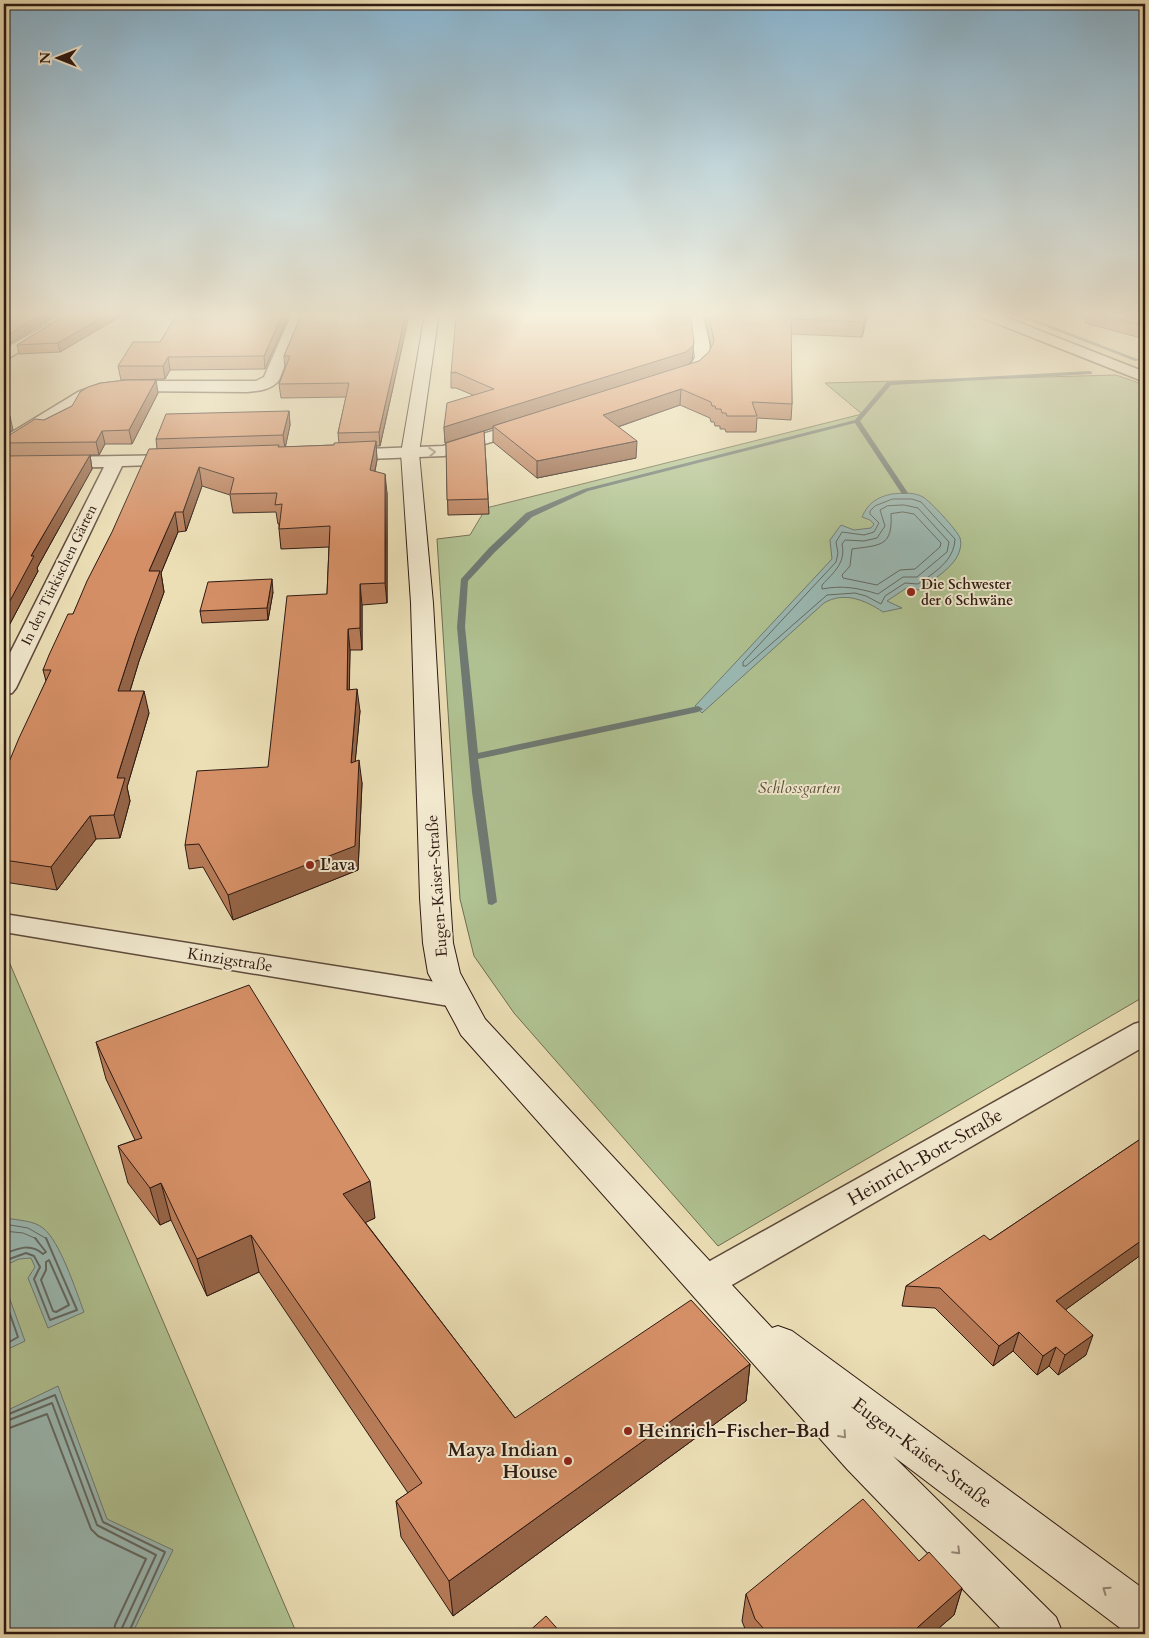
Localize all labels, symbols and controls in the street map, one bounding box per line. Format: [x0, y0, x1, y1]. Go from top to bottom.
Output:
north arrow [32, 32, 82, 82]
text: N [36, 52, 55, 64]
one-way arrow [428, 447, 436, 458]
street label: In den Türkischen Gärten [17, 501, 101, 649]
place label: Die Schwester der 6 Schwäne [921, 575, 1013, 610]
marker: Die Schwester der 6 Schwäne [905, 586, 917, 598]
park label: Schlossgarten [758, 777, 840, 799]
street label: Eugen-Kaiser-Straße [421, 814, 453, 958]
place label: L'ava [320, 854, 355, 876]
marker: L'ava [304, 859, 316, 871]
street label: Kinzigstraße [186, 942, 274, 978]
street label: Heinrich-Bott-Straße [843, 1102, 1007, 1212]
street label: Eugen-Kaiser-Straße [847, 1392, 997, 1514]
place label: Heinrich-Fischer-Bad [638, 1418, 830, 1444]
marker: Heinrich-Fischer-Bad [622, 1425, 634, 1437]
one-way arrow [838, 1429, 847, 1438]
place label: Maya Indian House [448, 1437, 559, 1485]
marker: Maya Indian House [562, 1455, 574, 1467]
one-way arrow [951, 1545, 960, 1554]
one-way arrow [1102, 1587, 1111, 1596]

